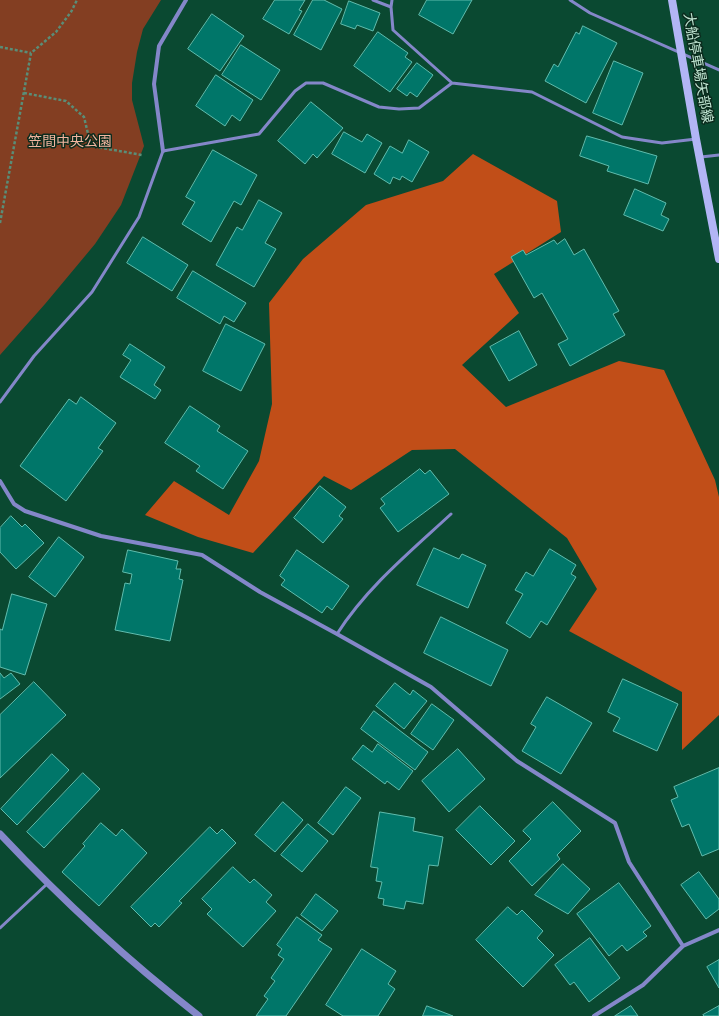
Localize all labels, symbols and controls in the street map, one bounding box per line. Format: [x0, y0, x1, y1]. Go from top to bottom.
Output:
street label: 大船停車場矢部線 [679, 11, 715, 125]
park label: 笠間中央公園 [28, 135, 112, 151]

